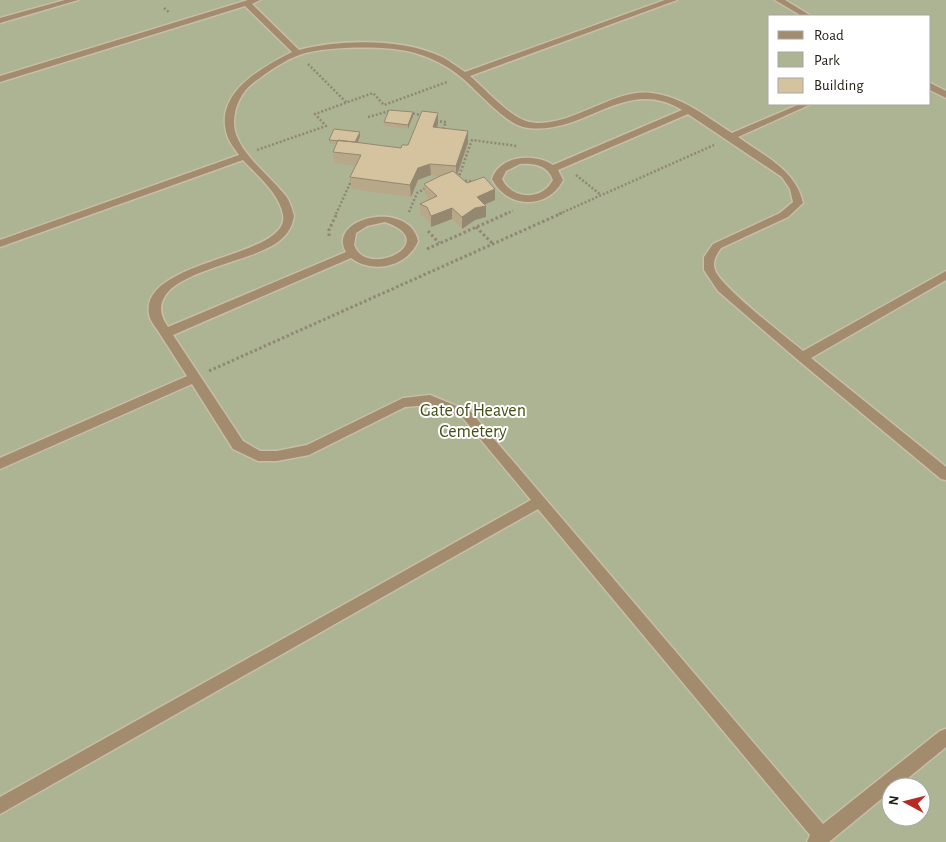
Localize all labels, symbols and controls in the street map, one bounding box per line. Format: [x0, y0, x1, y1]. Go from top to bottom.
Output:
legend [768, 15, 931, 105]
text: Road [814, 28, 844, 43]
text: Park [814, 53, 840, 68]
text: Building [814, 78, 864, 93]
park label: Gate of Heaven Cemetery [420, 402, 526, 441]
north arrow [881, 777, 931, 827]
text: N [887, 795, 902, 806]

